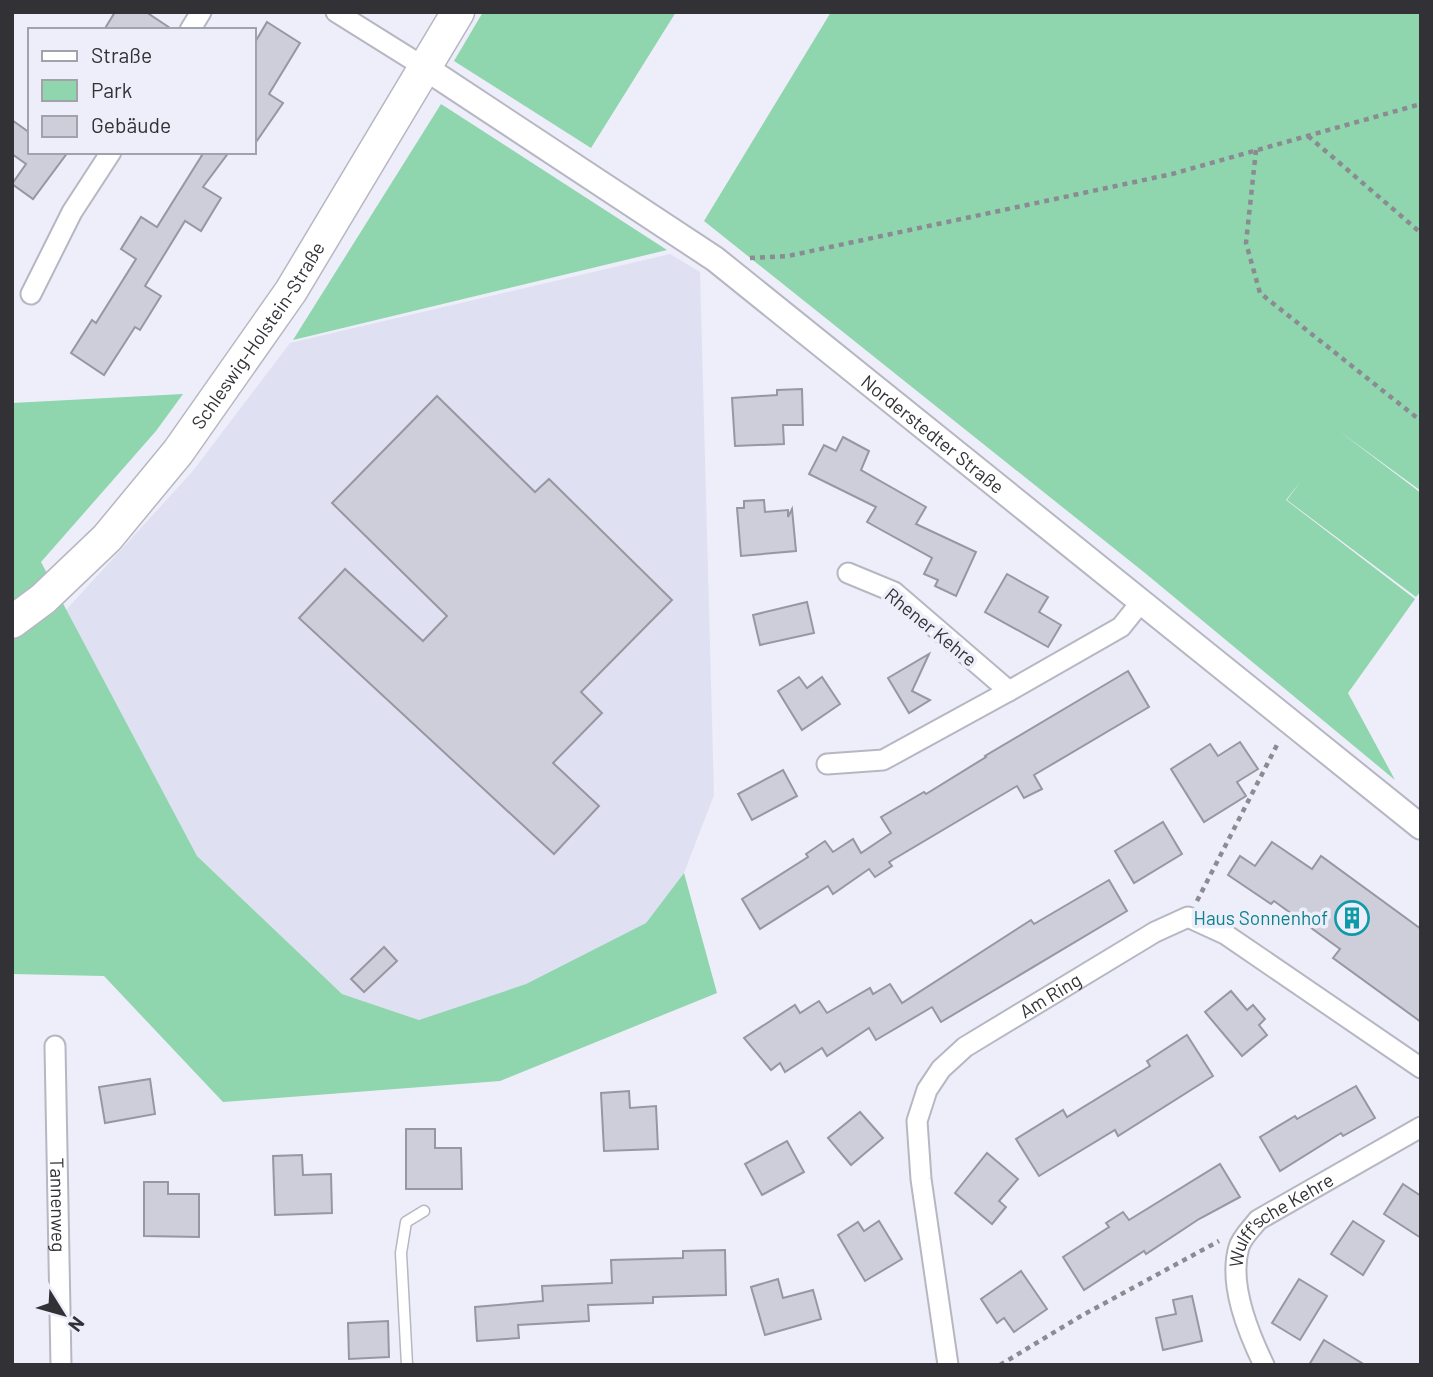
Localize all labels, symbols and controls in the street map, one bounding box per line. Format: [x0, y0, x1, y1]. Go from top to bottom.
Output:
legend [28, 28, 256, 154]
text: Straße [91, 42, 152, 67]
text: Park [91, 77, 132, 102]
text: Gebäude [91, 112, 171, 137]
street label: Schleswig-Holstein-Straße [186, 237, 329, 433]
street label: Norderstedter Straße [857, 369, 1009, 498]
street label: Rhener Kehre [881, 583, 982, 671]
building icon: Haus Sonnenhof [1333, 899, 1371, 937]
place label: Haus Sonnenhof [1193, 906, 1328, 929]
street label: Am Ring [1015, 968, 1085, 1022]
street label: Tannenweg [46, 1157, 71, 1252]
street label: Wulff'sche Kehre [1224, 1167, 1337, 1269]
north arrow [28, 1279, 98, 1349]
text: N [64, 1313, 90, 1337]

